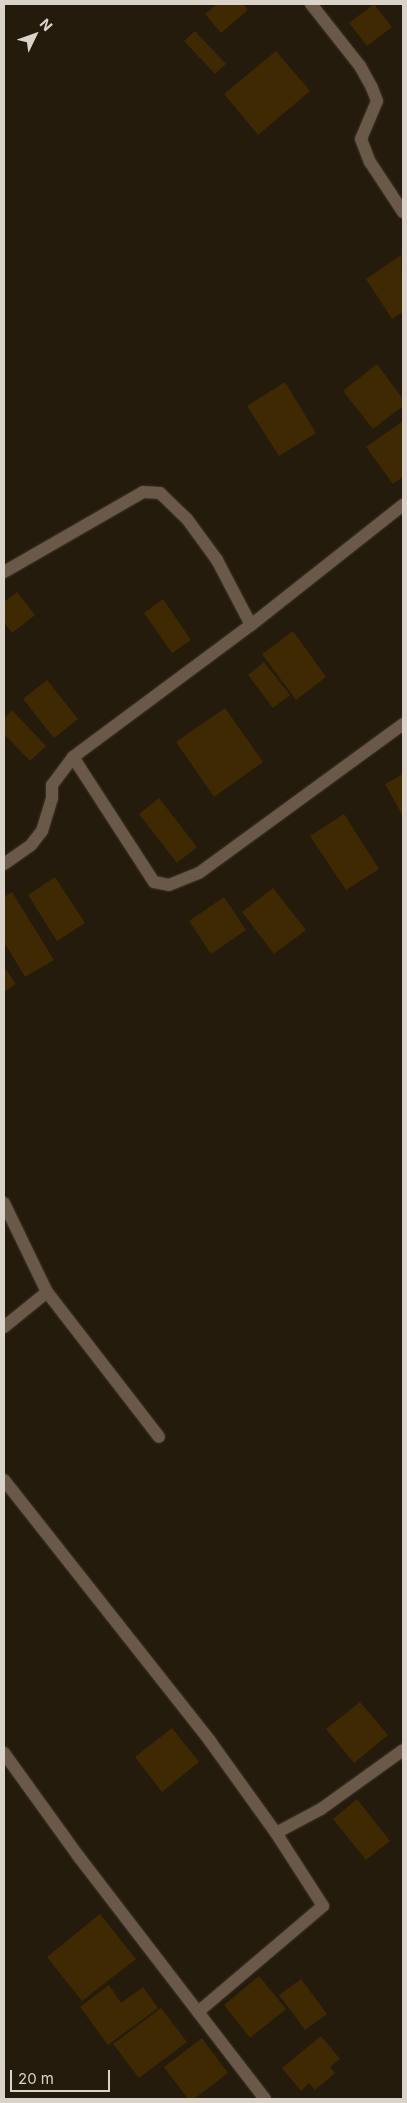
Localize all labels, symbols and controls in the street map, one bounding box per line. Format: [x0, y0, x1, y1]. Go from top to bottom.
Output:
north arrow [10, 10, 60, 60]
text: N [37, 15, 56, 34]
scale bar [12, 2060, 112, 2092]
text: 20 m [18, 2069, 54, 2088]

